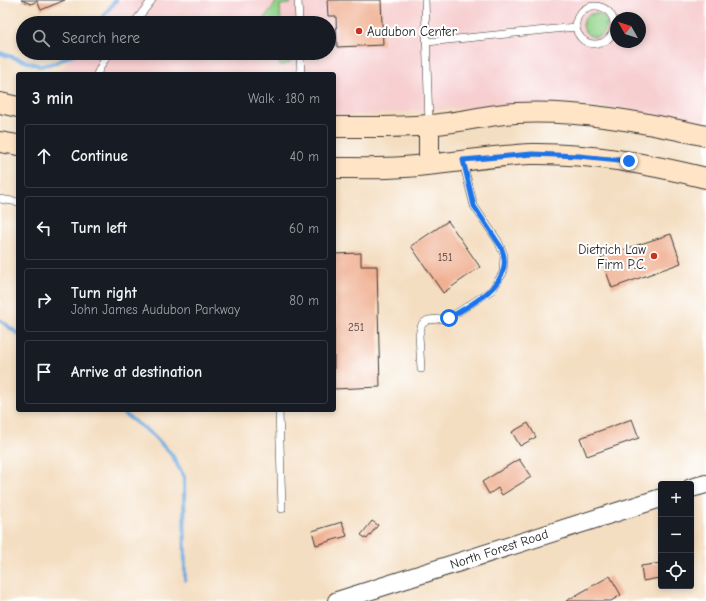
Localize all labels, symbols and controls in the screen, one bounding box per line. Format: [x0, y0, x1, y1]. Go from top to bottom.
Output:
north arrow [610, 12, 646, 48]
search box [16, 16, 336, 60]
place label: Audubon Center [367, 24, 458, 39]
marker: Audubon Center [354, 26, 364, 36]
icon: search [30, 27, 52, 49]
text: Search here [62, 29, 140, 47]
text: 3 min [32, 89, 73, 108]
text: Walk · 180 m [248, 91, 320, 106]
icon: ahead [33, 145, 55, 167]
text: Continue [71, 147, 128, 165]
text: 40 m [290, 149, 319, 164]
route end [620, 152, 638, 170]
icon: left [33, 217, 55, 239]
text: Turn left [71, 219, 127, 237]
text: 60 m [289, 221, 319, 236]
place label: Dietrich Law Firm P.C. [578, 242, 646, 272]
house number: 151 [438, 251, 452, 264]
marker: Dietrich Law Firm P.C. [649, 251, 659, 261]
text: Turn right [71, 284, 137, 302]
icon: right [33, 289, 55, 311]
text: 80 m [289, 293, 319, 308]
text: John James Audubon Parkway [71, 302, 240, 317]
route start [440, 309, 458, 327]
house number: 251 [348, 321, 364, 334]
icon: arrive [33, 361, 55, 383]
text: Arrive at destination [71, 363, 202, 381]
map controls [658, 481, 694, 589]
button: + [658, 481, 694, 517]
button: − [658, 517, 694, 553]
street label: North Forest Road [448, 526, 550, 572]
button: locate [658, 553, 694, 589]

